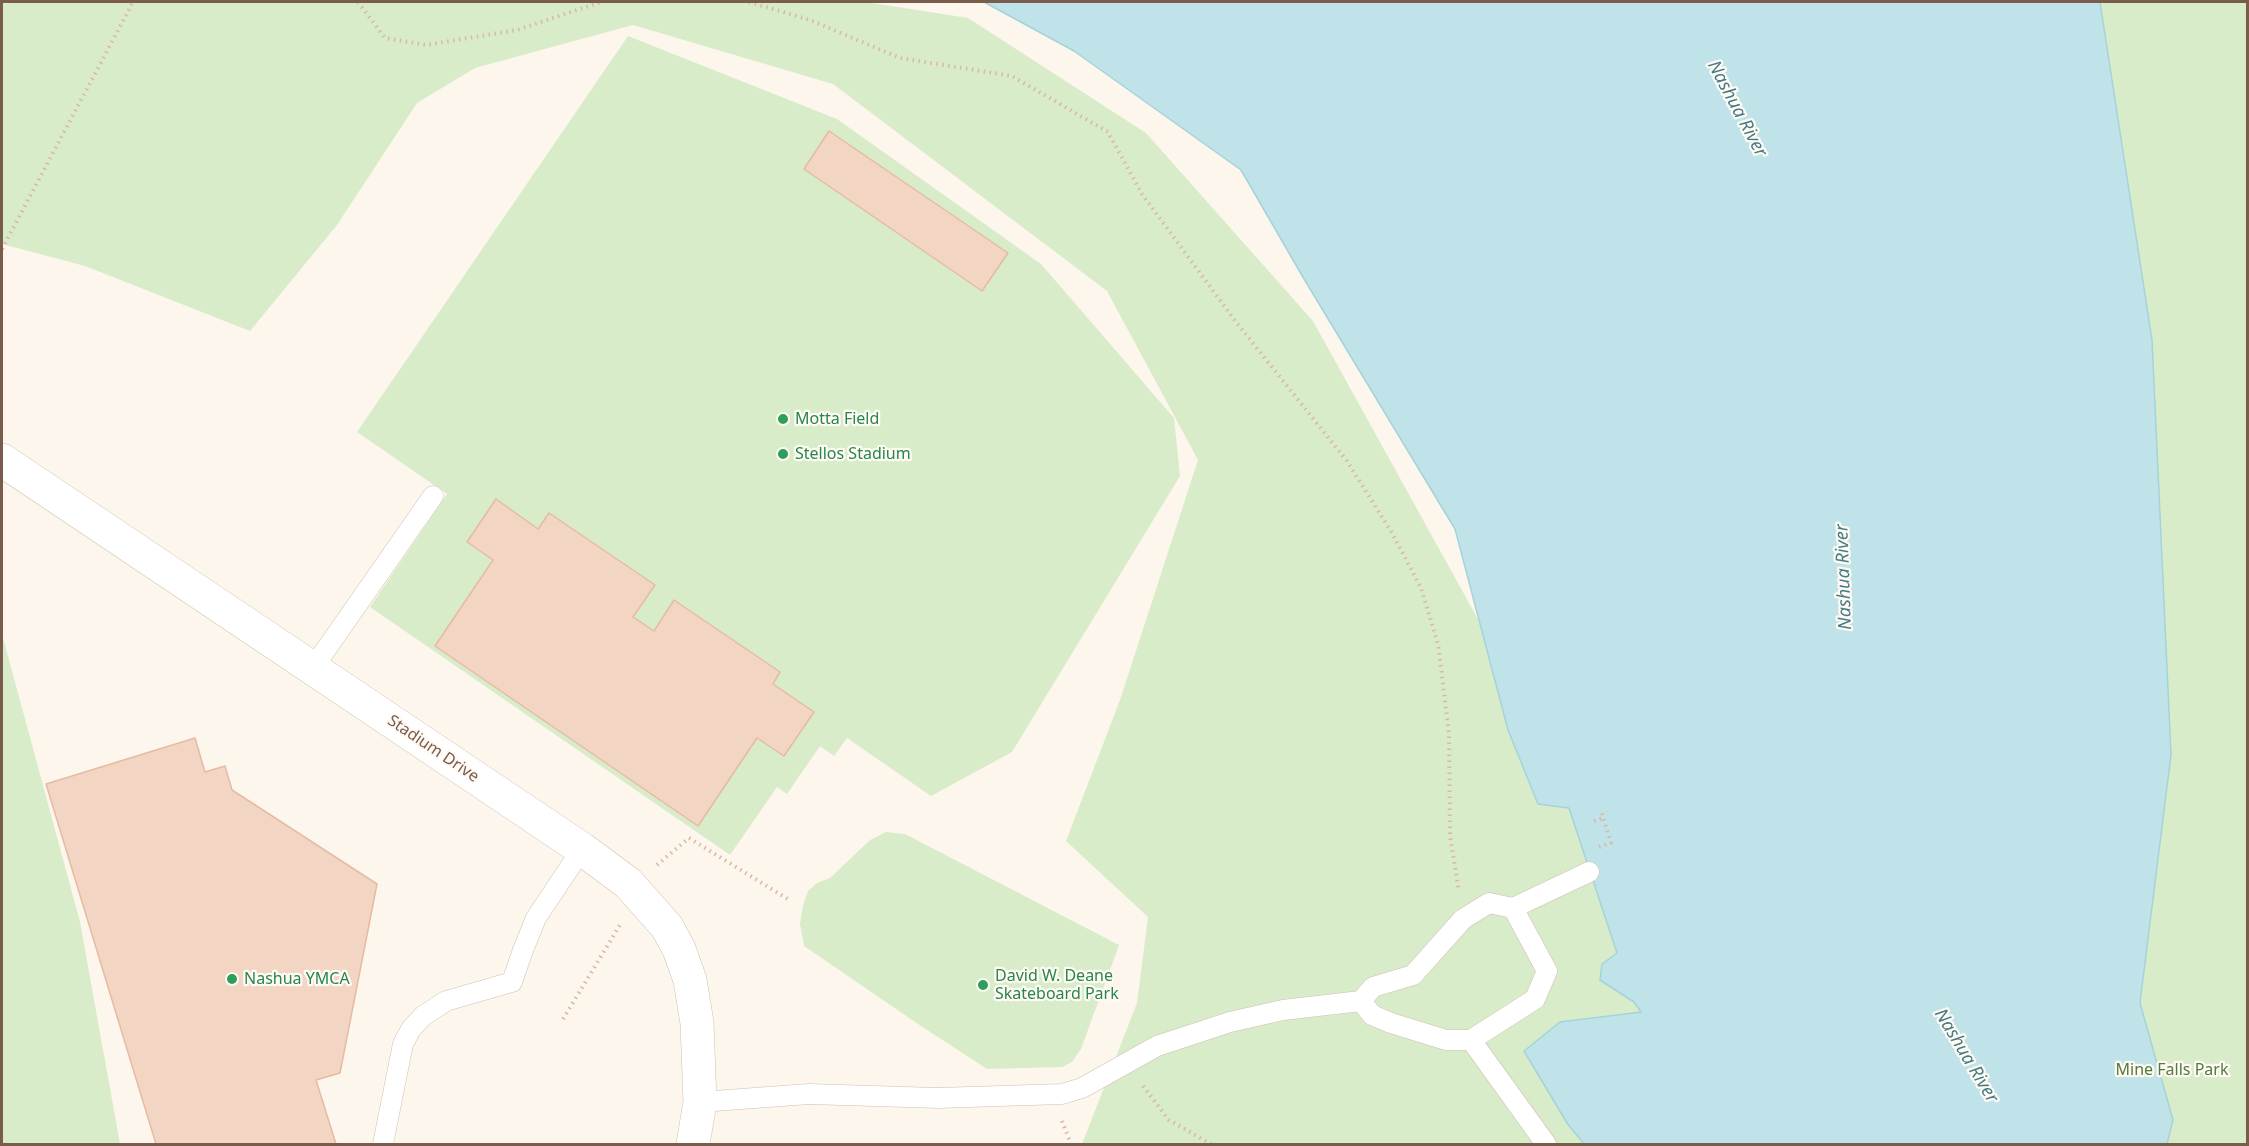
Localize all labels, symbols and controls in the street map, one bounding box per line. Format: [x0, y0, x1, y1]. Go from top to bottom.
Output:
water label: Nashua River [1703, 57, 1771, 161]
place label: Motta Field [795, 409, 879, 429]
marker: Motta Field [776, 412, 790, 426]
place label: Stellos Stadium [795, 444, 911, 464]
marker: Stellos Stadium [776, 447, 790, 461]
water label: Nashua River [1831, 524, 1857, 630]
street label: Stadium Drive [384, 711, 482, 787]
place label: David W. Deane Skateboard Park [995, 966, 1119, 1004]
place label: Nashua YMCA [244, 969, 350, 989]
marker: Nashua YMCA [225, 972, 239, 986]
marker: David W. Deane Skateboard Park [976, 978, 990, 992]
water label: Nashua River [1929, 1005, 2003, 1107]
park label: Mine Falls Park [2116, 1060, 2228, 1080]

